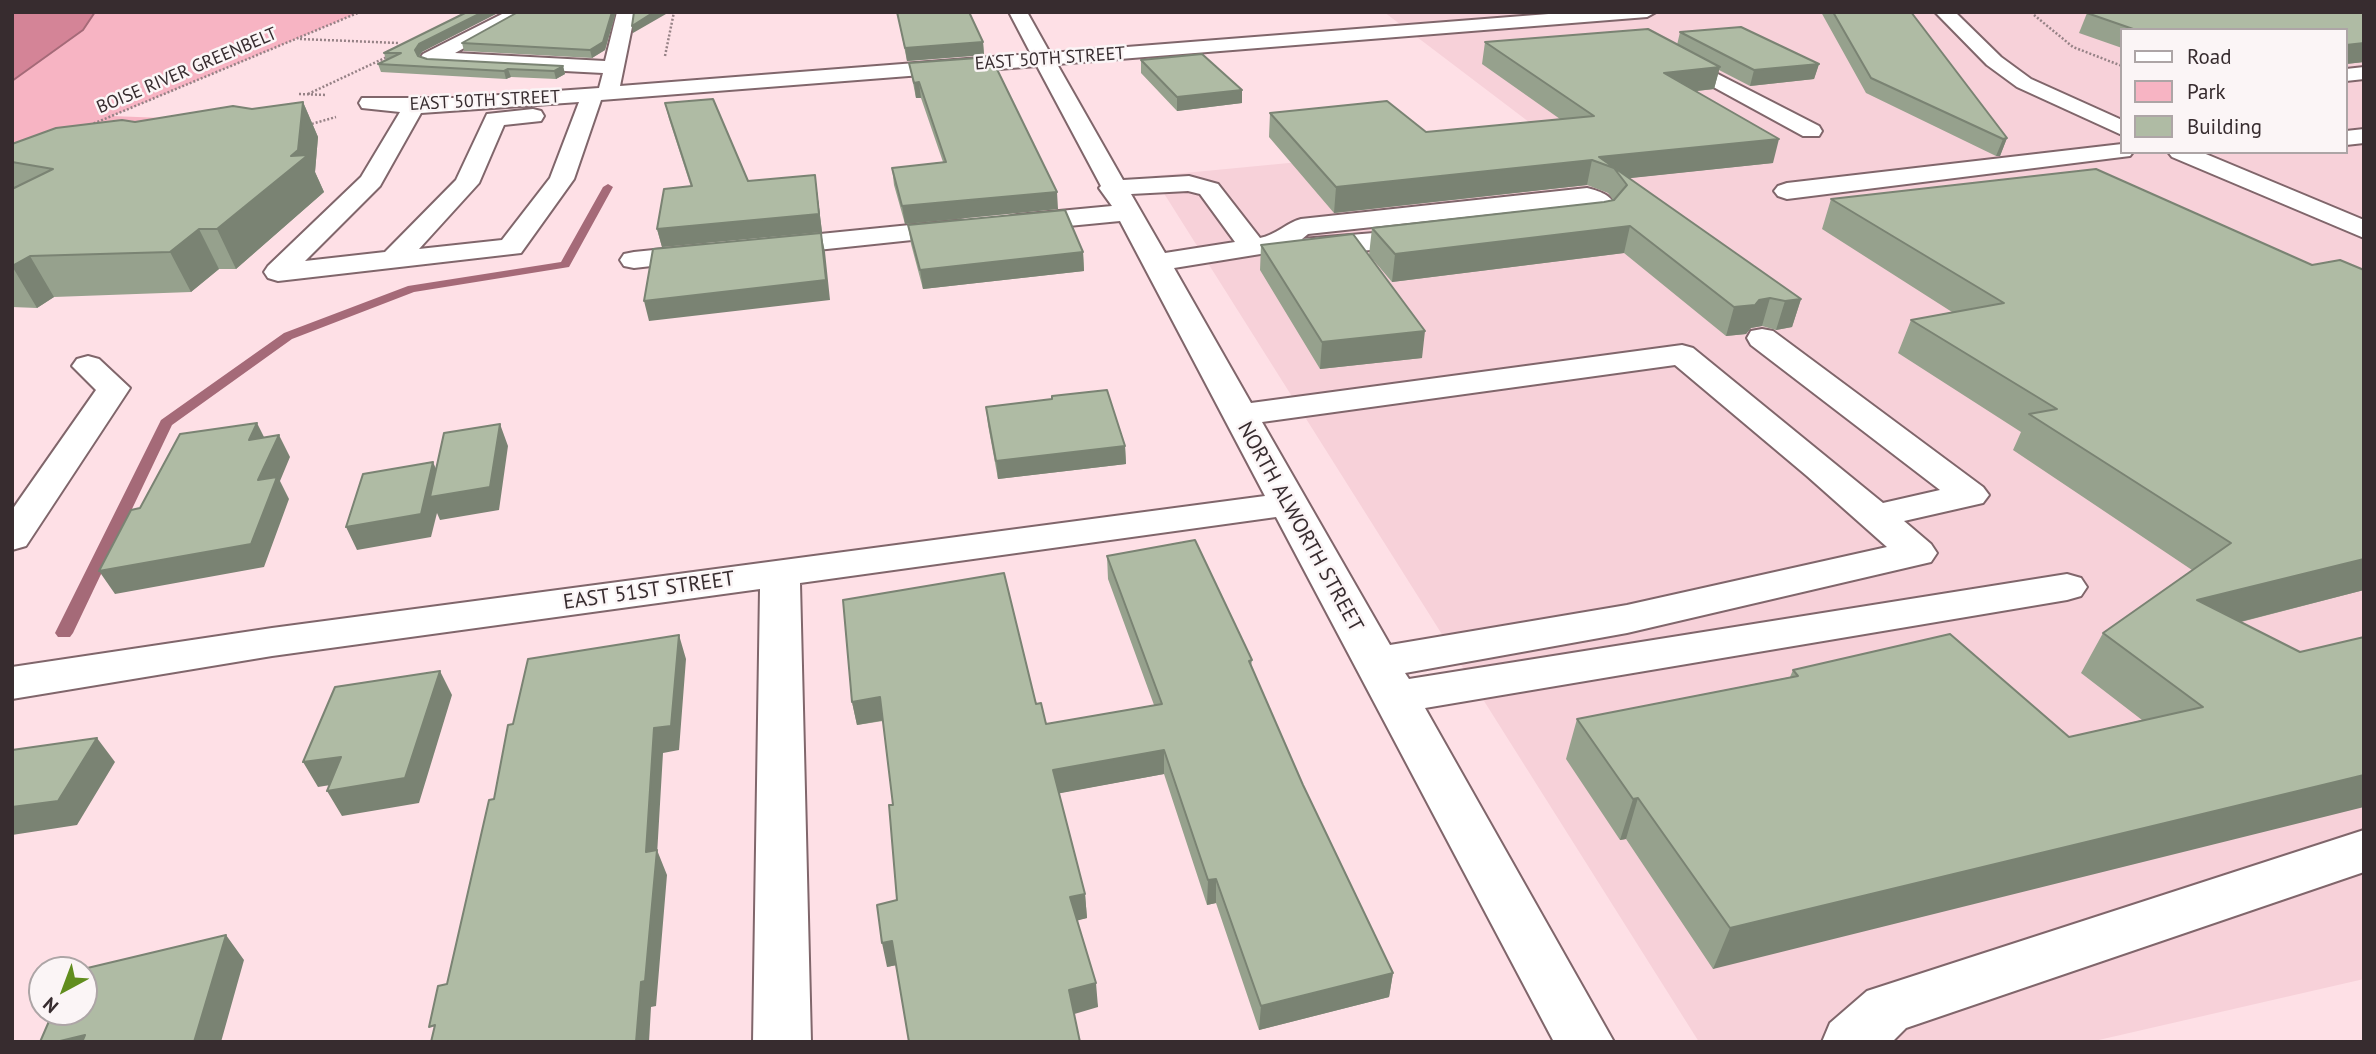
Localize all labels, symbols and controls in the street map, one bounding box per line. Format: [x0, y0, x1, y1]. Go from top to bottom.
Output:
street label: BOISE RIVER GREENBELT [94, 23, 280, 119]
legend [2120, 28, 2348, 154]
street label: EAST 50TH STREET [974, 43, 1126, 75]
text: Road [2187, 43, 2231, 70]
text: Park [2187, 78, 2226, 105]
street label: EAST 50TH STREET [409, 86, 561, 116]
text: Building [2187, 113, 2262, 140]
street label: NORTH ALWORTH STREET [1232, 418, 1368, 636]
street label: EAST 51ST STREET [562, 567, 736, 615]
north arrow [28, 956, 98, 1026]
text: N [38, 992, 63, 1018]

